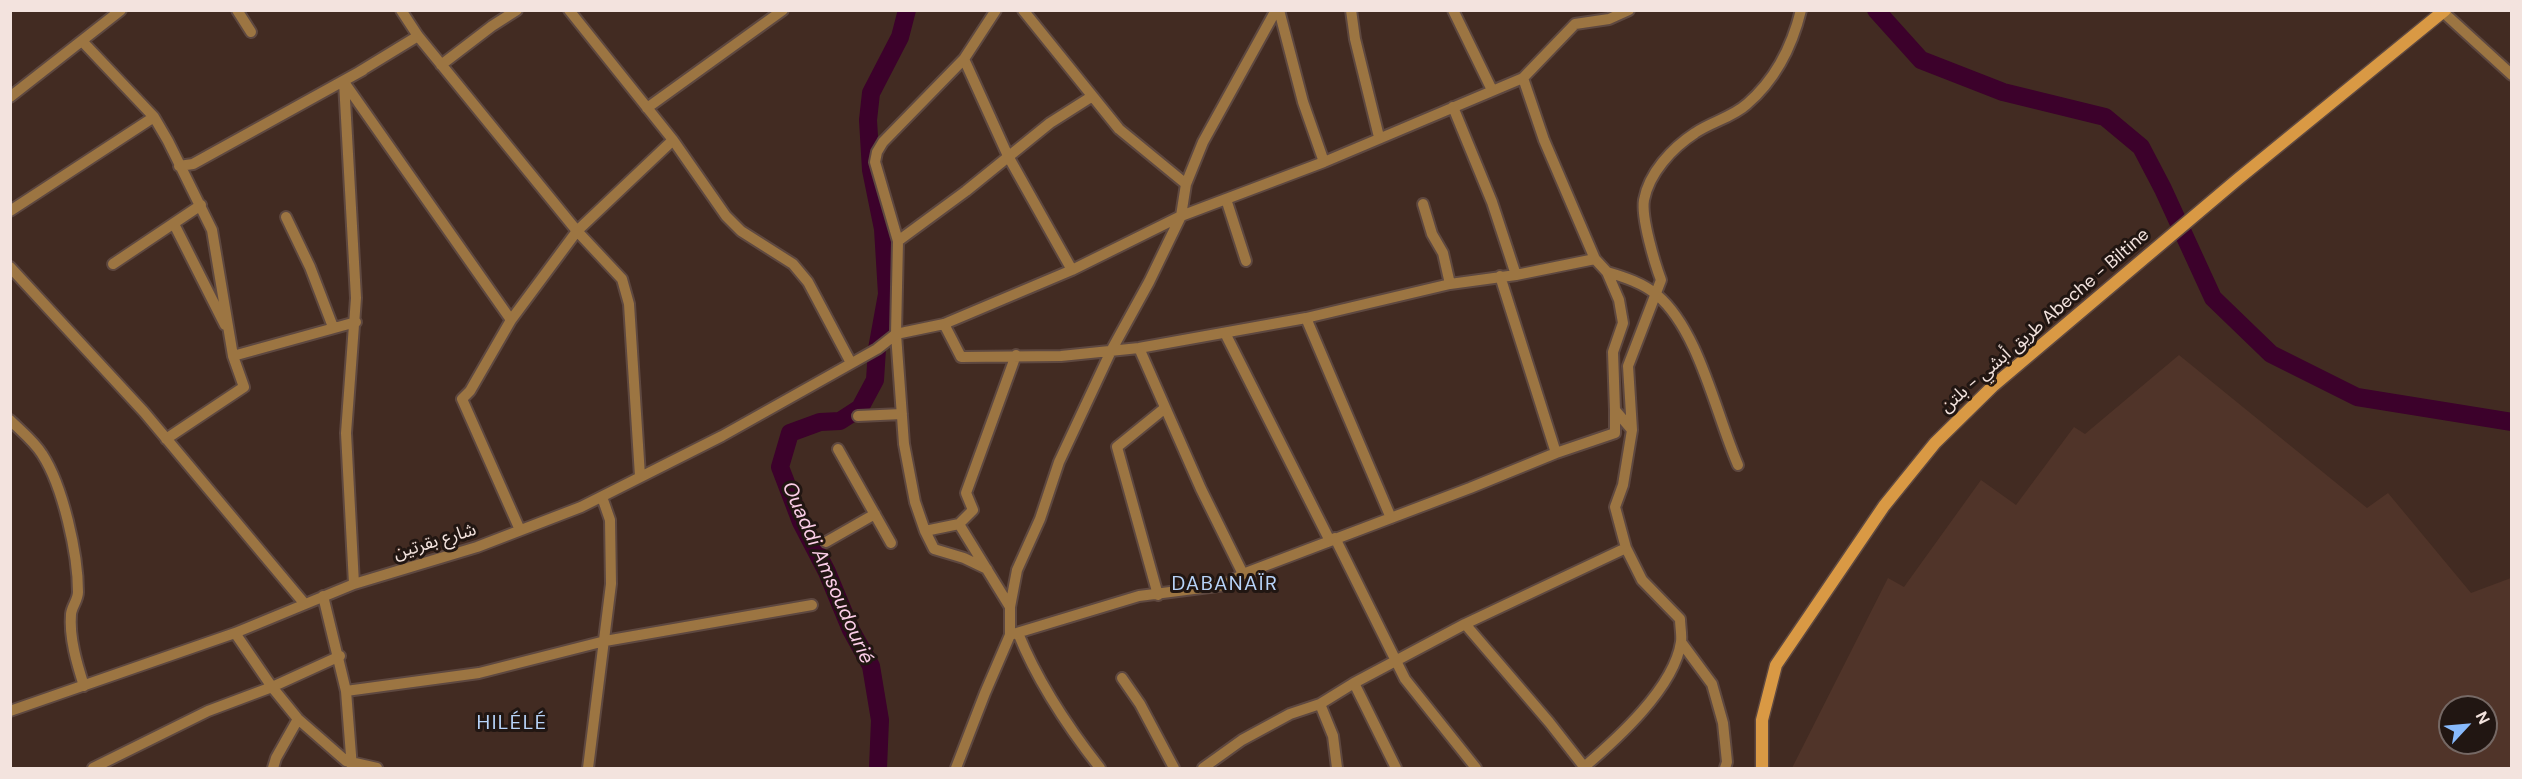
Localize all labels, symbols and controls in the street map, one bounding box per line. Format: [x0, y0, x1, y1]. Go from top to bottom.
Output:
street label: طريق أبشي - بلتن Abeche - Biltine [1936, 224, 2154, 418]
water label: Ouaddi Amsoudourié [776, 478, 878, 668]
street label: شارع بقرتين [391, 519, 479, 565]
district label: DABANAÏR [1172, 573, 1278, 597]
north arrow [2438, 695, 2498, 755]
text: N [2471, 708, 2495, 728]
district label: HILÉLÉ [477, 712, 547, 736]

